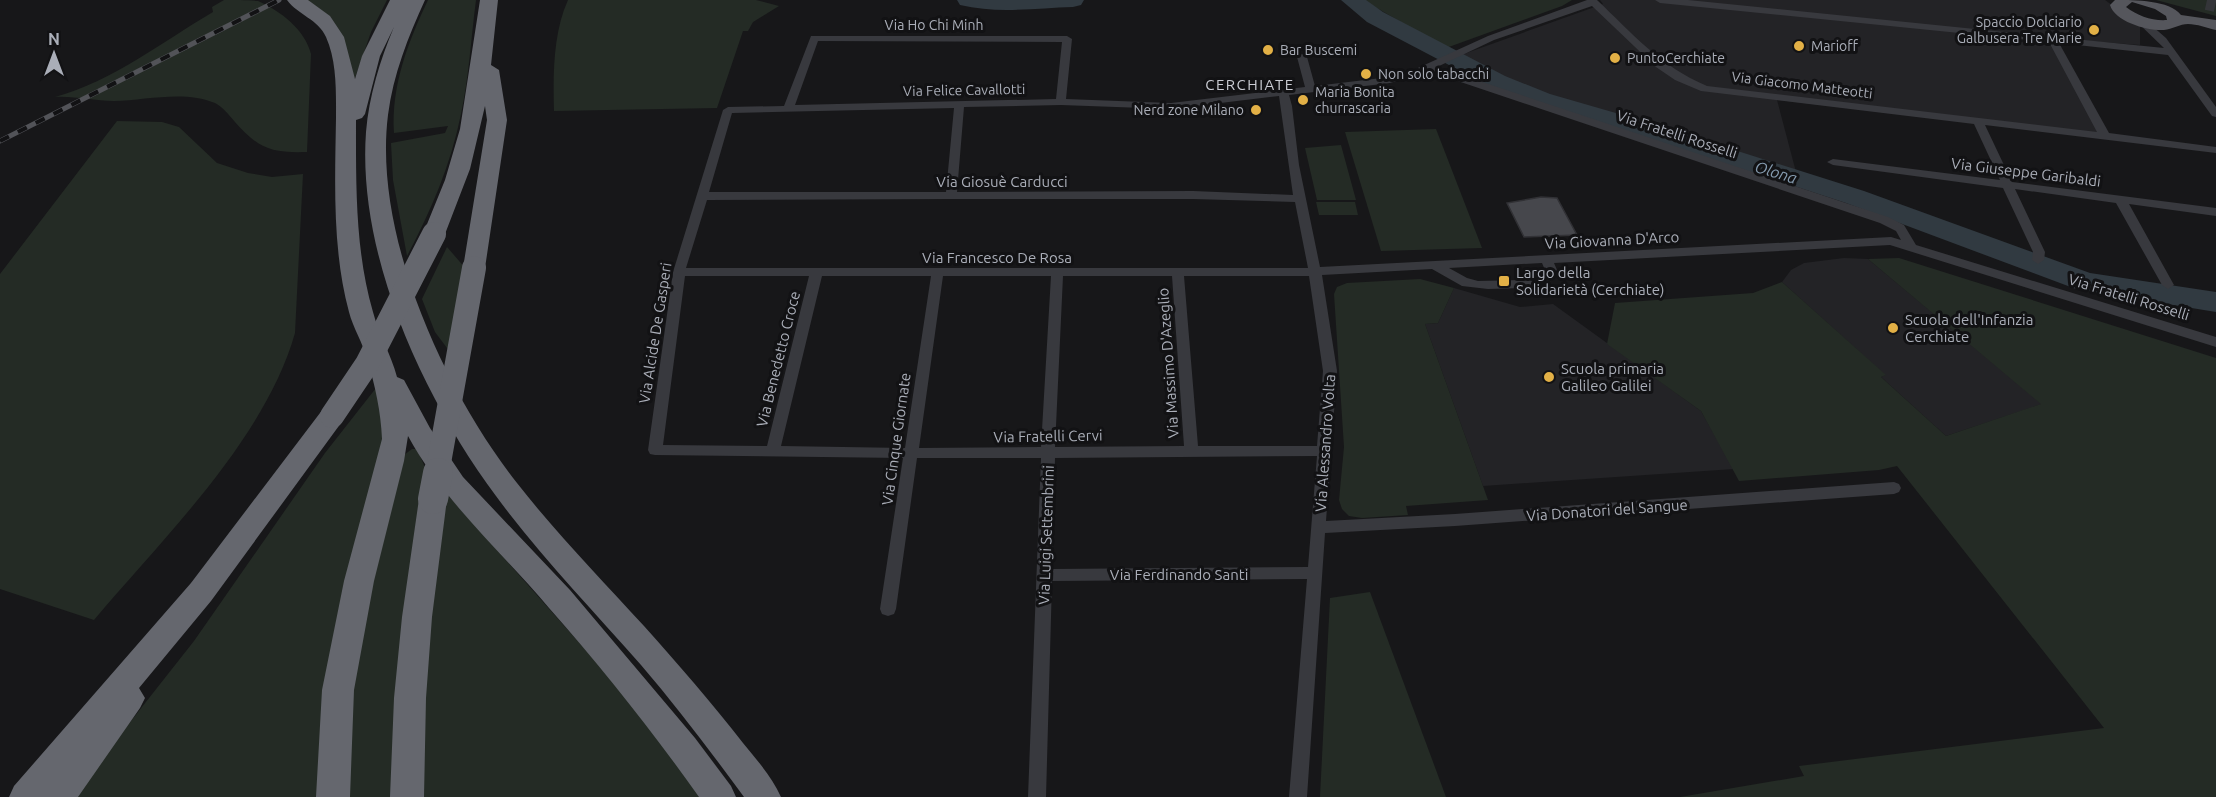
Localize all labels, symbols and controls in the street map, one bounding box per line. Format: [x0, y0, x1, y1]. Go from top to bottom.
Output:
place label: Spaccio Dolciario Galbusera Tre Marie [1957, 14, 2082, 46]
street label: Via Ho Chi Minh [884, 17, 984, 33]
marker: Spaccio Dolciario Galbusera Tre Marie [2087, 23, 2101, 37]
north arrow [24, 24, 84, 84]
text: N [48, 30, 60, 48]
place label: Marioff [1811, 38, 1858, 54]
marker: Marioff [1792, 39, 1806, 53]
place label: Bar Buscemi [1280, 42, 1357, 58]
marker: Bar Buscemi [1261, 43, 1275, 57]
place label: PuntoCerchiate [1627, 50, 1725, 66]
marker: PuntoCerchiate [1608, 51, 1622, 65]
place label: Non solo tabacchi [1378, 66, 1489, 82]
marker: Non solo tabacchi [1359, 67, 1373, 81]
street label: Via Giacomo Matteotti [1731, 68, 1873, 102]
district label: CERCHIATE [1205, 76, 1295, 93]
street label: Via Felice Cavallotti [903, 81, 1025, 99]
place label: Maria Bonita churrascaria [1315, 84, 1395, 116]
marker: Maria Bonita churrascaria [1296, 93, 1310, 107]
place label: Nerd zone Milano [1134, 102, 1244, 118]
marker: Nerd zone Milano [1249, 103, 1263, 117]
street label: Via Fratelli Rosselli [1615, 106, 1739, 162]
street label: Via Giuseppe Garibaldi [1950, 154, 2102, 190]
water label: Olona [1753, 157, 1799, 187]
street label: Via Giosuè Carducci [936, 173, 1068, 190]
street label: Via Giovanna D'Arco [1544, 228, 1680, 252]
street label: Via Francesco De Rosa [922, 249, 1072, 266]
street label: Via Alcide De Gasperi [635, 261, 675, 405]
place label: Largo della Solidarietà (Cerchiate) [1516, 264, 1664, 298]
street label: Via Fratelli Rosselli [2066, 270, 2192, 324]
marker: Largo della Solidarietà (Cerchiate) [1497, 274, 1511, 288]
street label: Via Massimo D'Azeglio [1154, 287, 1182, 439]
street label: Via Benedetto Croce [753, 289, 803, 429]
place label: Scuola dell'Infanzia Cerchiate [1905, 311, 2033, 345]
marker: Scuola dell'Infanzia Cerchiate [1886, 321, 1900, 335]
place label: Scuola primaria Galileo Galilei [1561, 360, 1664, 394]
marker: Scuola primaria Galileo Galilei [1542, 370, 1556, 384]
street label: Via Cinque Giornate [878, 372, 914, 506]
street label: Via Alessandro Volta [1312, 374, 1338, 512]
street label: Via Fratelli Cervi [993, 427, 1103, 445]
street label: Via Luigi Settembrini [1035, 465, 1057, 605]
street label: Via Donatori del Sangue [1526, 496, 1688, 524]
street label: Via Ferdinando Santi [1110, 566, 1248, 583]

